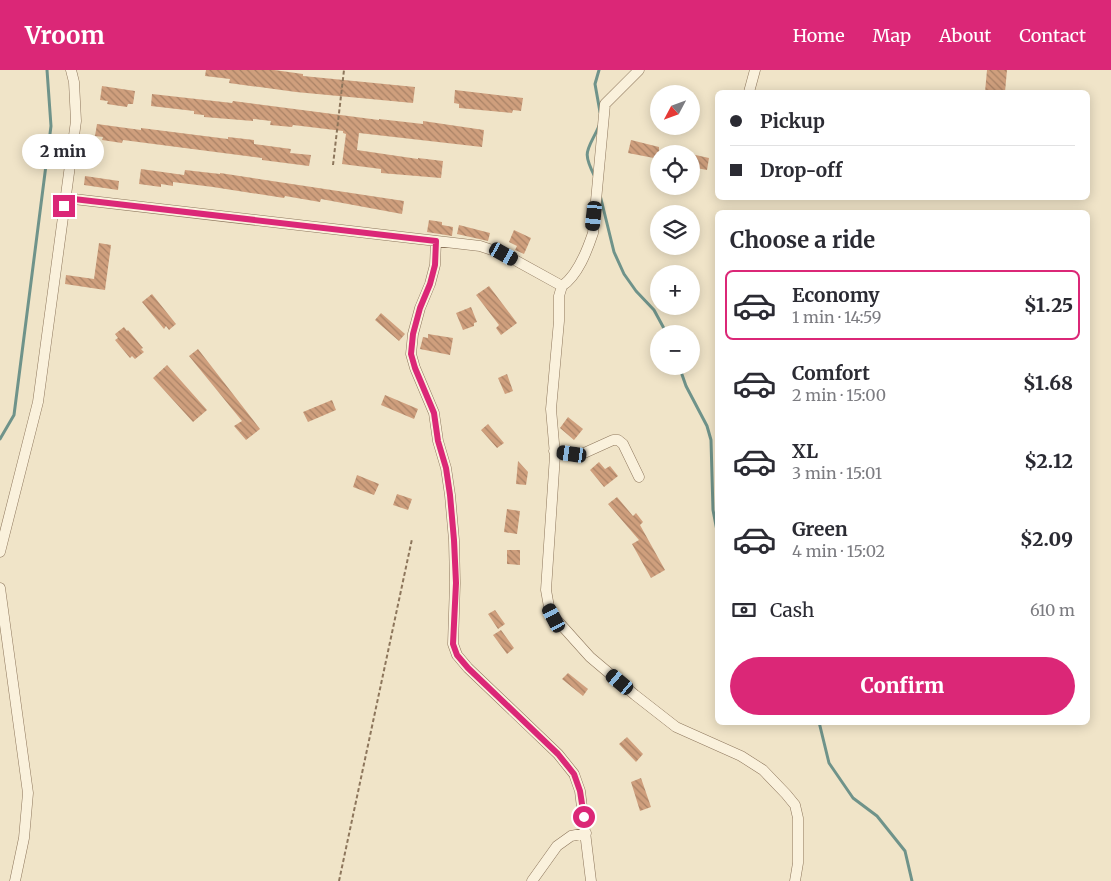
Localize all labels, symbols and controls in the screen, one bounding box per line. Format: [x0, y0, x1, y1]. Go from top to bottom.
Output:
text: Vroom [25, 20, 105, 51]
text: Home [793, 24, 845, 47]
text: Map [873, 24, 911, 47]
text: About [939, 24, 991, 47]
text: Contact [1019, 24, 1086, 47]
north arrow [650, 85, 700, 135]
map controls [650, 85, 700, 375]
text: Pickup [760, 109, 825, 133]
callout: 2 min [23, 134, 105, 168]
text: 2 min [40, 141, 86, 161]
button: locate [650, 145, 700, 195]
text: Drop-off [760, 158, 842, 182]
route end [53, 195, 75, 217]
car [584, 200, 603, 232]
button: layers [650, 205, 700, 255]
text: Choose a ride [730, 226, 875, 254]
car [487, 240, 520, 268]
button: + [650, 265, 700, 315]
icon: car [732, 283, 777, 328]
text: Economy [792, 283, 880, 307]
text: $1.25 [1024, 293, 1073, 317]
text: 1 min · 14:59 [792, 307, 882, 327]
button: − [650, 325, 700, 375]
icon: car [732, 361, 777, 406]
text: Comfort [792, 361, 870, 385]
text: $1.68 [1023, 371, 1073, 395]
text: 2 min · 15:00 [792, 385, 886, 405]
icon: car [732, 439, 777, 484]
text: XL [792, 439, 818, 463]
car [556, 444, 587, 464]
text: $2.12 [1024, 449, 1073, 473]
text: 3 min · 15:01 [792, 463, 882, 483]
icon: car [732, 517, 777, 562]
text: Green [792, 517, 848, 541]
text: $2.09 [1020, 527, 1073, 551]
text: 4 min · 15:02 [792, 541, 885, 561]
icon: cash [730, 596, 758, 624]
text: Cash [770, 598, 814, 622]
text: 610 m [1030, 600, 1075, 620]
car [540, 601, 567, 635]
button: Confirm [730, 657, 1075, 715]
car [603, 667, 636, 697]
route start [573, 806, 595, 828]

